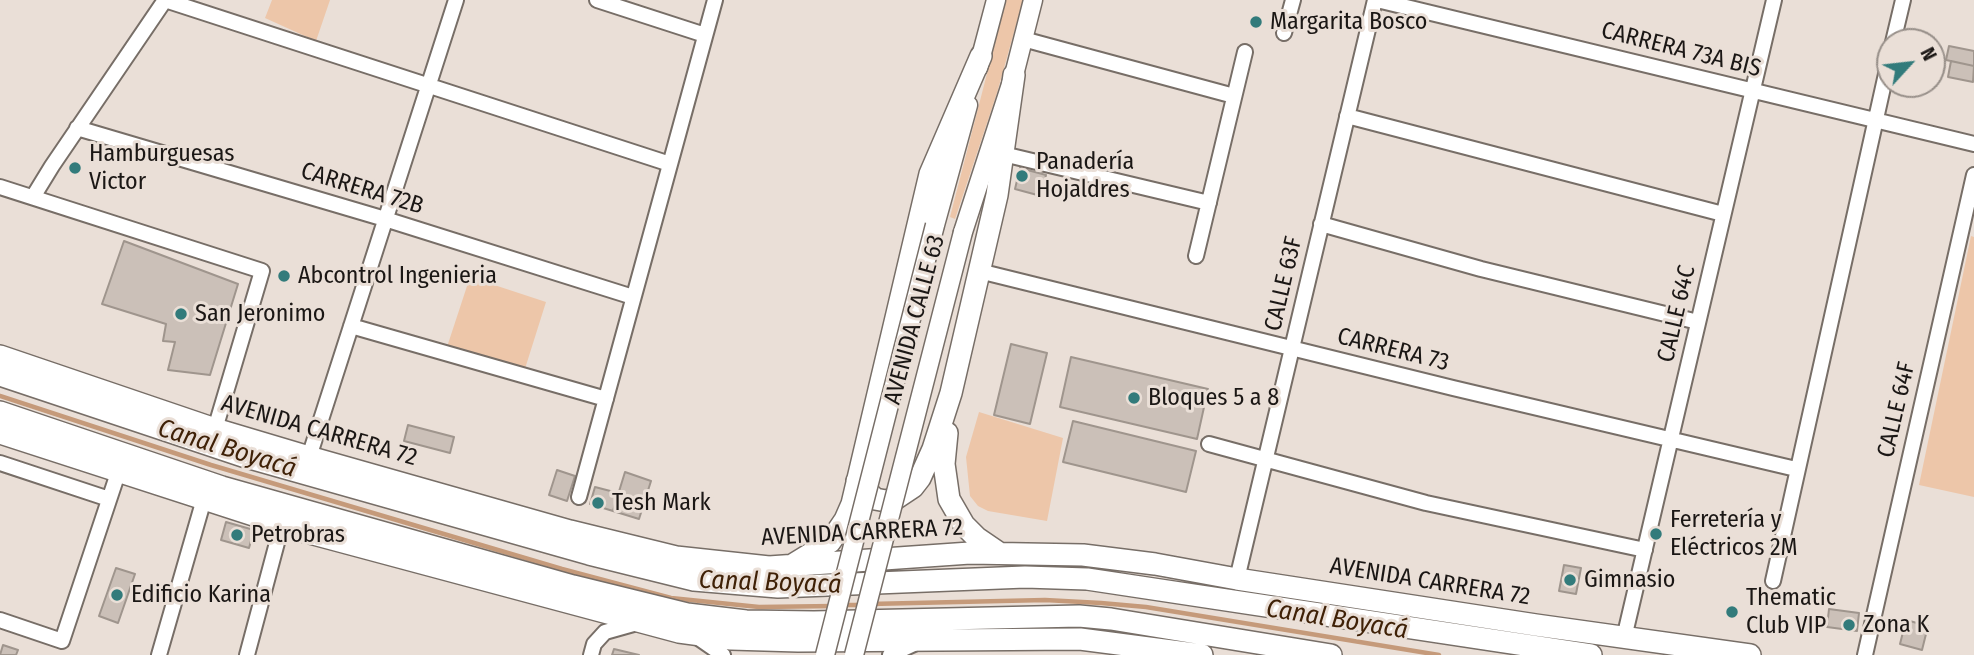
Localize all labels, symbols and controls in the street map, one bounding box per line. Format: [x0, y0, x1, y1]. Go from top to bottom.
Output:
place label: Margarita Bosco [1270, 8, 1427, 36]
marker: Margarita Bosco [1248, 14, 1264, 30]
street label: CARRERA 73A BIS [1598, 16, 1764, 84]
north arrow [1876, 28, 1946, 98]
text: N [1916, 44, 1941, 64]
place label: Hamburguesas Victor [89, 140, 234, 196]
place label: Panadería Hojaldres [1036, 148, 1134, 204]
street label: CARRERA 72B [297, 157, 427, 221]
marker: Hamburguesas Victor [67, 160, 83, 176]
marker: Panadería Hojaldres [1014, 168, 1030, 184]
street label: AVENIDA CALLE 63 [879, 232, 951, 408]
street label: CALLE 63F [1259, 234, 1309, 334]
place label: Abcontrol Ingenieria [298, 262, 497, 290]
street label: CALLE 64C [1652, 263, 1702, 365]
marker: Abcontrol Ingenieria [276, 268, 292, 284]
place label: San Jeronimo [195, 300, 325, 328]
marker: San Jeronimo [173, 306, 189, 322]
street label: CARRERA 73 [1334, 322, 1452, 378]
street label: CALLE 64F [1872, 359, 1922, 461]
place label: Bloques 5 a 8 [1148, 384, 1279, 412]
street label: AVENIDA CARRERA 72 [218, 389, 420, 473]
marker: Bloques 5 a 8 [1126, 390, 1142, 406]
water label: Canal Boyacá [154, 413, 300, 485]
place label: Tesh Mark [612, 489, 711, 517]
marker: Tesh Mark [590, 495, 606, 511]
place label: Ferretería y Eléctricos 2M [1670, 506, 1798, 562]
street label: AVENIDA CARRERA 72 [760, 513, 964, 553]
place label: Petrobras [251, 521, 345, 549]
marker: Ferretería y Eléctricos 2M [1648, 526, 1664, 542]
marker: Petrobras [229, 527, 245, 543]
street label: AVENIDA CARRERA 72 [1328, 552, 1532, 612]
water label: Canal Boyacá [698, 565, 842, 601]
place label: Gimnasio [1584, 566, 1675, 594]
marker: Gimnasio [1562, 572, 1578, 588]
place label: Edificio Karina [131, 581, 271, 609]
place label: Thematic Club VIP [1746, 584, 1836, 640]
marker: Edificio Karina [109, 587, 125, 603]
water label: Canal Boyacá [1264, 593, 1410, 647]
marker: Thematic Club VIP [1724, 604, 1740, 620]
place label: Zona K [1863, 611, 1929, 639]
marker: Zona K [1841, 617, 1857, 633]

